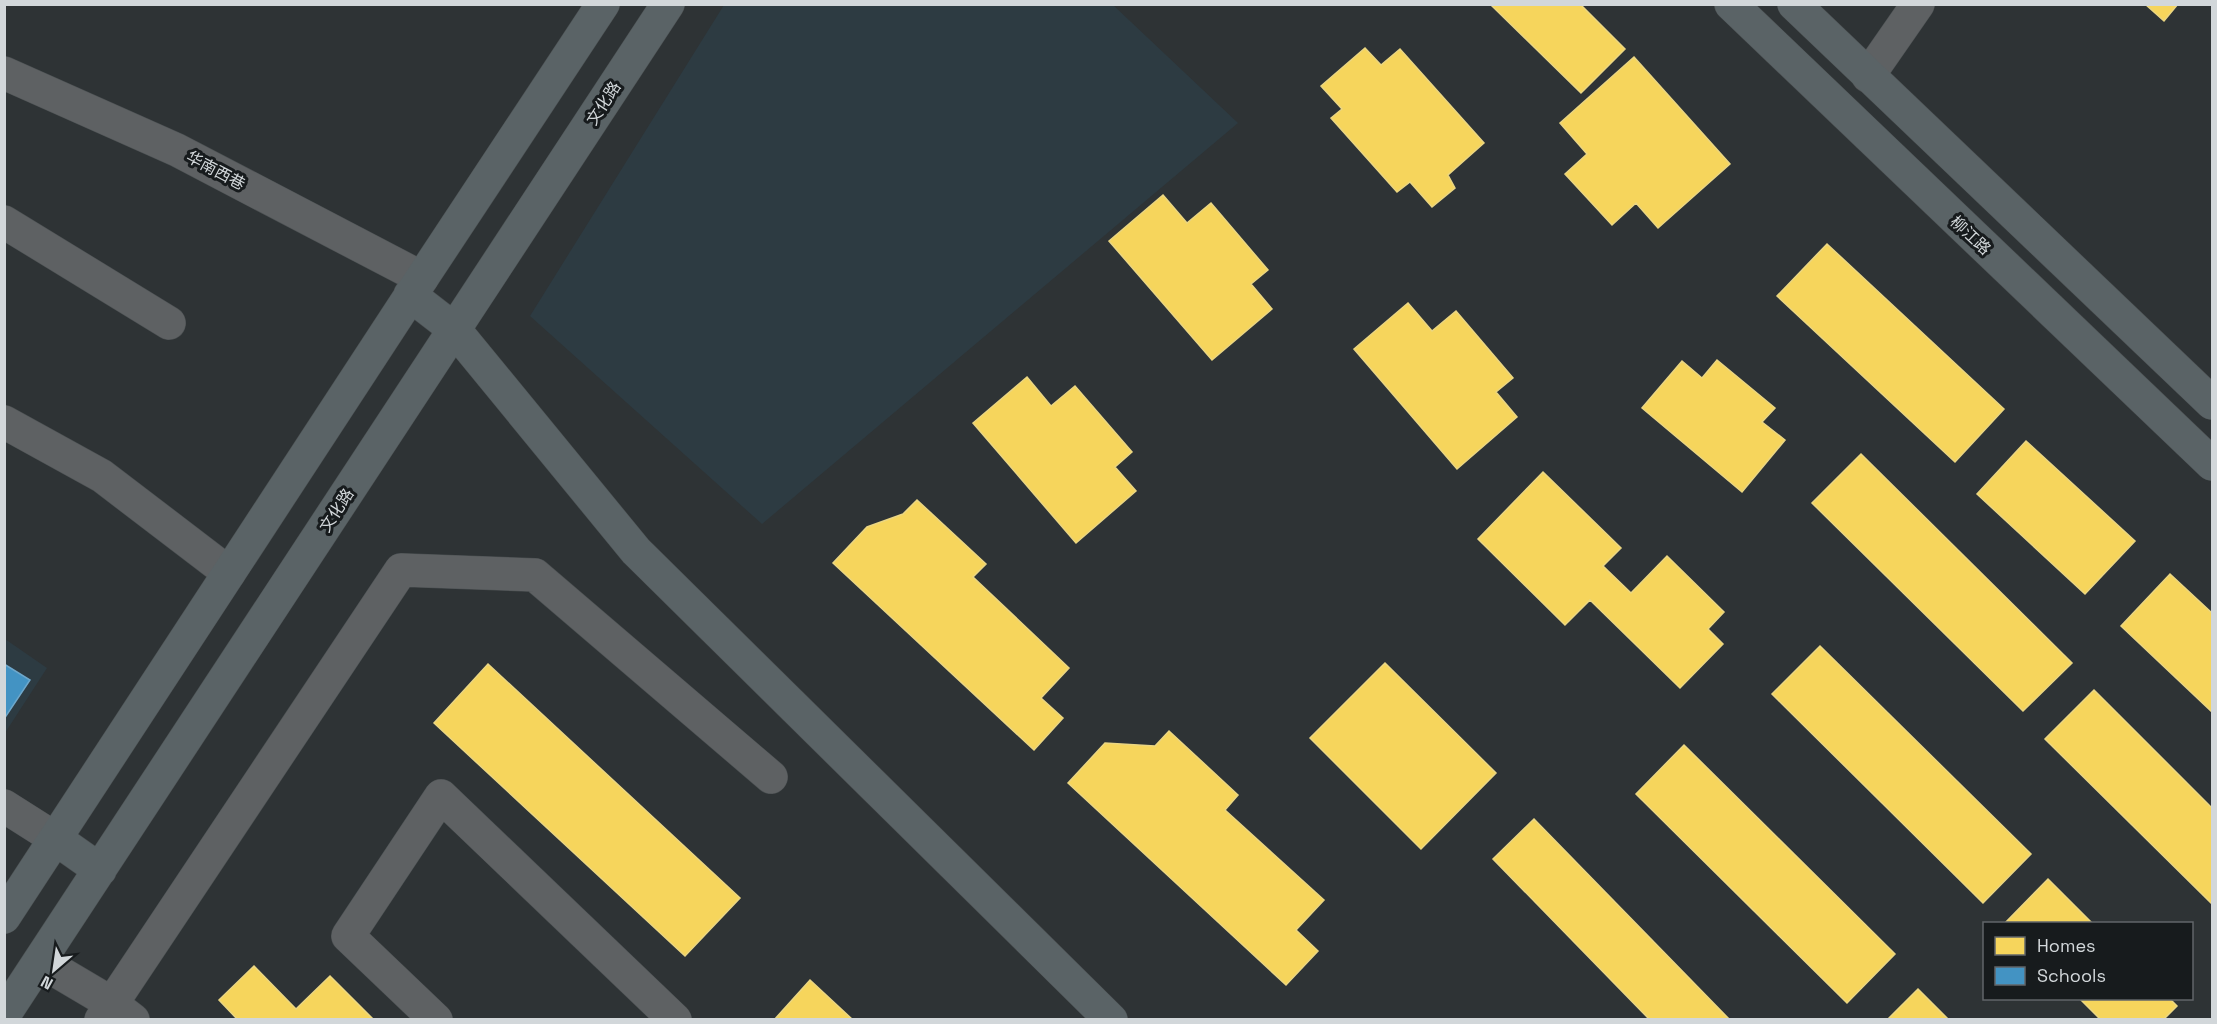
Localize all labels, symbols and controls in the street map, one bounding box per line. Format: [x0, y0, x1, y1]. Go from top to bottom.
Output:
street label: 文化路 [582, 77, 625, 129]
street label: 华南西巷 [183, 146, 249, 195]
street label: 柳江路 [1946, 211, 1995, 259]
street label: 文化路 [315, 484, 358, 536]
legend [1983, 922, 2193, 1000]
text: Homes [2037, 934, 2096, 957]
north arrow [24, 940, 84, 1000]
text: Schools [2037, 964, 2106, 987]
text: N [37, 971, 57, 994]

